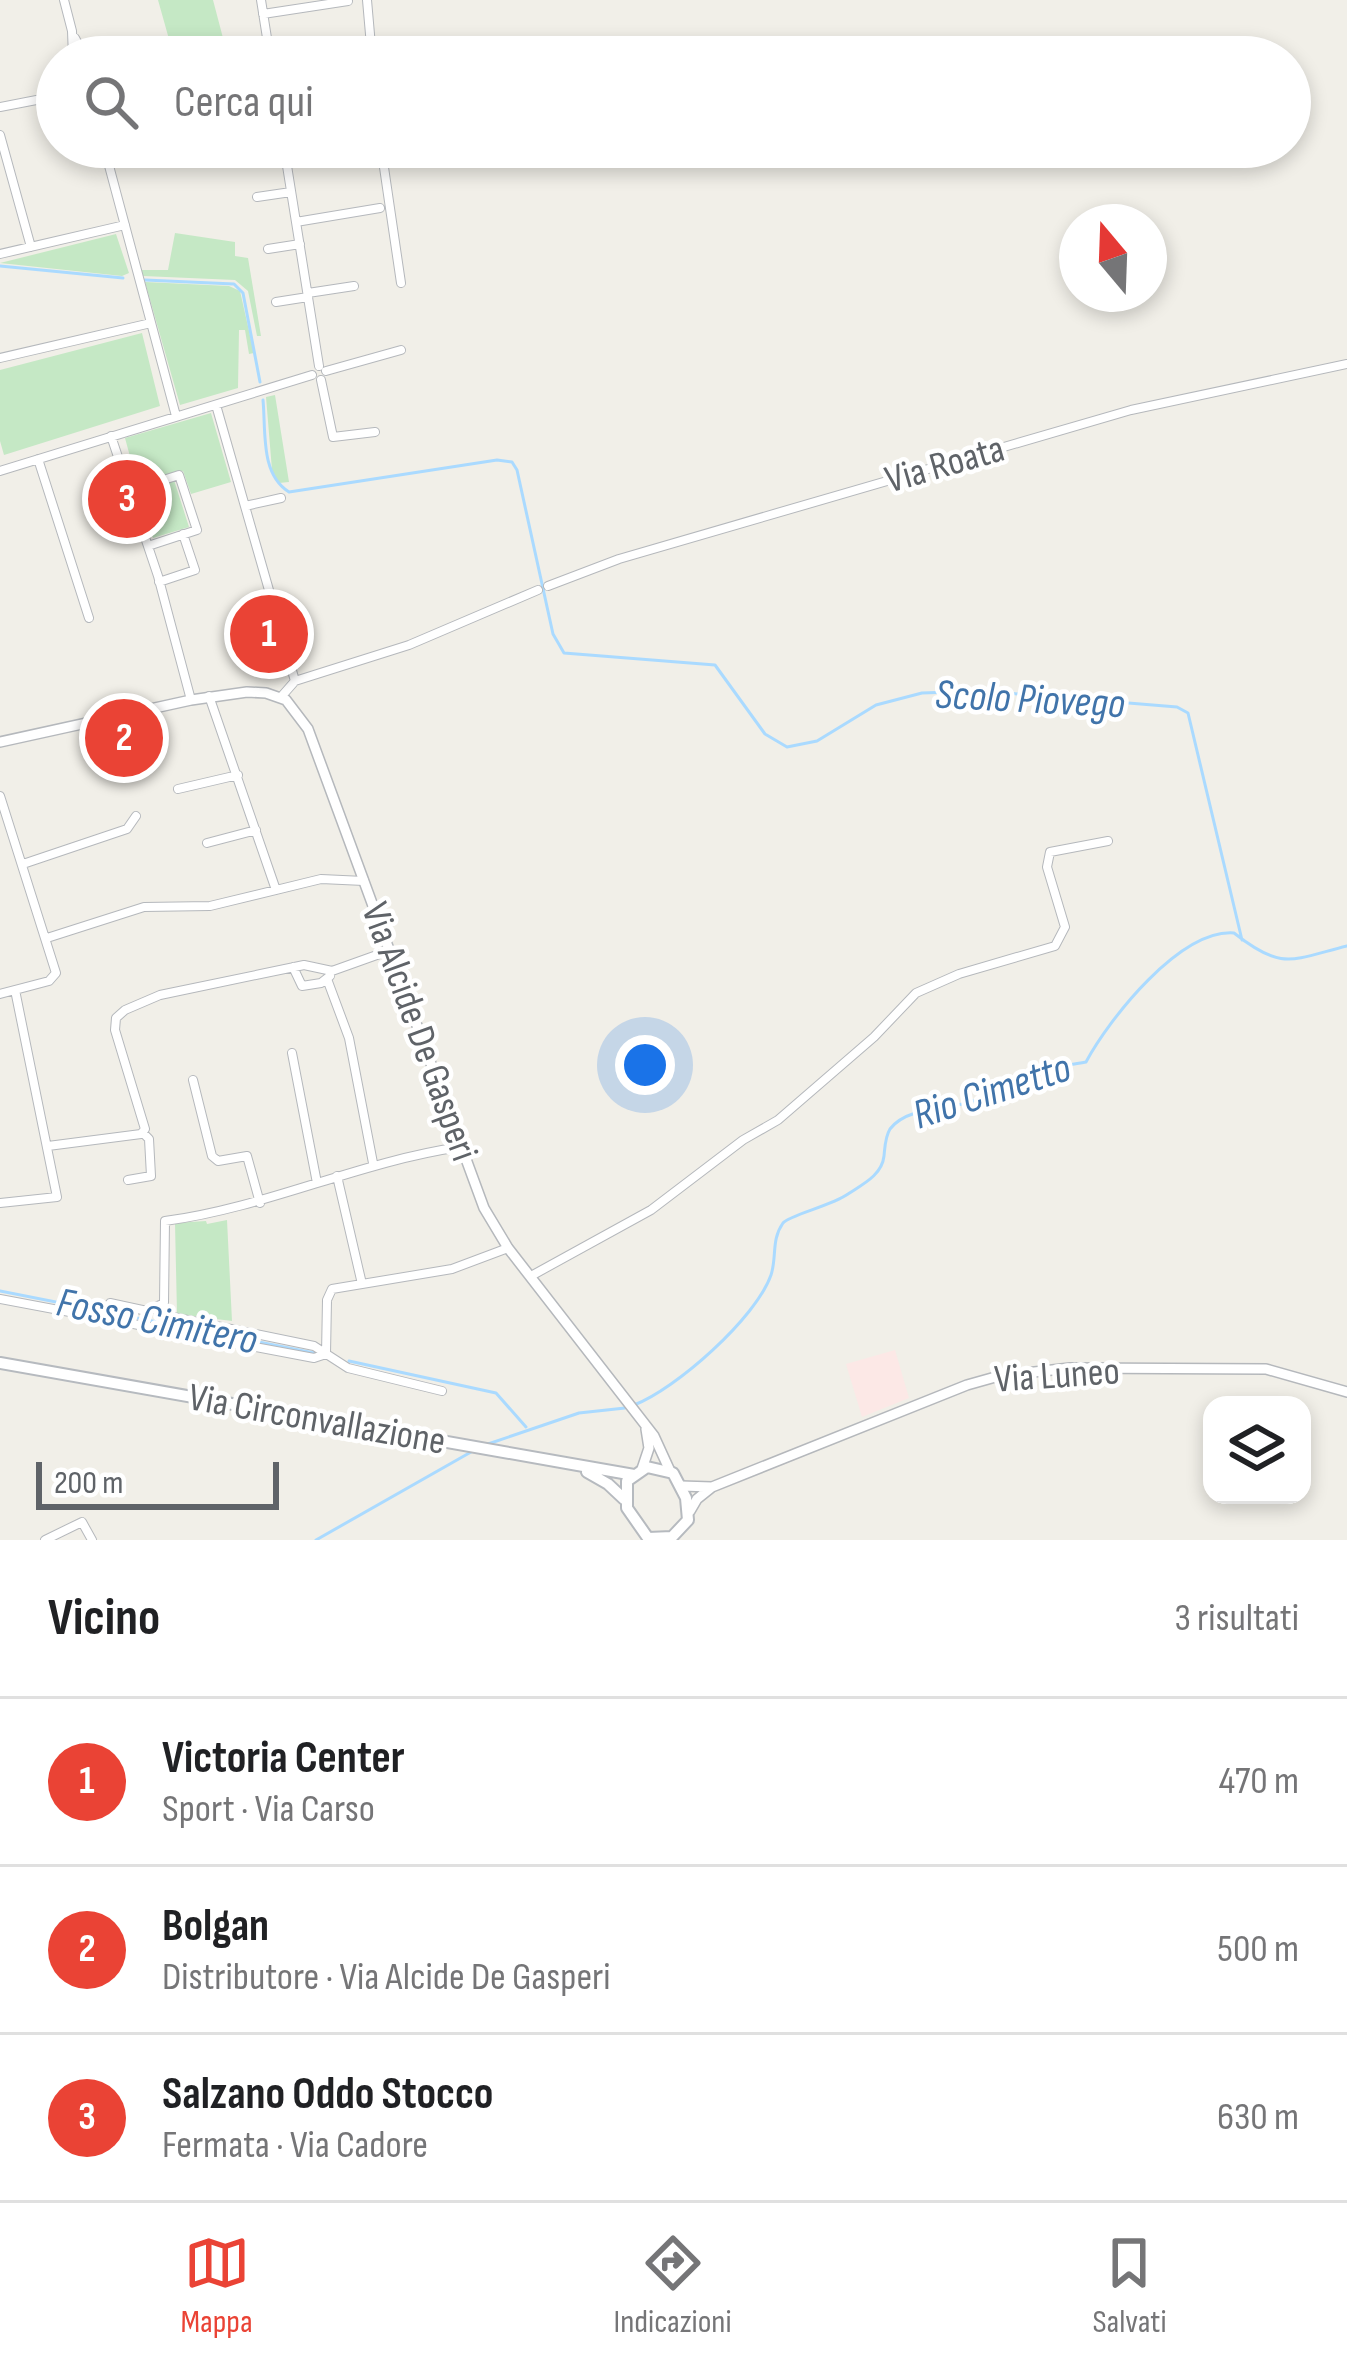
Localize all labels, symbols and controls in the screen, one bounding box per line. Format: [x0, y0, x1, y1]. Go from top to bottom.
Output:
search box [36, 36, 1311, 168]
icon: search [78, 69, 144, 135]
text: Cerca qui [174, 75, 314, 130]
north arrow [1059, 204, 1167, 312]
street label: Via Roata [880, 426, 1010, 504]
pin: 3 [88, 454, 166, 544]
pin: 1 [230, 589, 308, 679]
water label: Scolo Piovego [934, 670, 1126, 730]
pin: 2 [85, 693, 163, 783]
street label: Via Alcide De Gasperi [351, 897, 487, 1167]
your location [615, 1035, 675, 1095]
water label: Rio Cimetto [907, 1043, 1077, 1141]
water label: Fosso Cimitero [52, 1278, 262, 1366]
street label: Via Luneo [993, 1348, 1121, 1404]
street label: Via Circonvallazione [185, 1374, 449, 1466]
map controls [1203, 1396, 1311, 1504]
button: layers [1203, 1396, 1311, 1504]
scale bar [36, 1456, 279, 1509]
text: 200 m [54, 1463, 123, 1503]
text: Vicino [48, 1588, 160, 1649]
text: 3 risultati [1175, 1595, 1299, 1642]
text: Victoria Center [162, 1731, 405, 1786]
text: 1 [79, 1758, 95, 1805]
text: 470 m [1219, 1758, 1299, 1805]
text: Sport · Via Carso [162, 1786, 375, 1833]
text: Bolgan [162, 1899, 269, 1954]
text: 2 [78, 1926, 96, 1973]
text: 500 m [1217, 1926, 1299, 1973]
text: Distributore · Via Alcide De Gasperi [162, 1954, 611, 2001]
text: Salzano Oddo Stocco [162, 2067, 493, 2122]
text: 3 [78, 2094, 96, 2141]
text: 630 m [1217, 2094, 1299, 2141]
text: Fermata · Via Cadore [162, 2122, 428, 2169]
tab: Mappa [180, 2230, 253, 2342]
tab: Indicazioni [614, 2230, 732, 2342]
tab: Salvati [1092, 2230, 1167, 2342]

